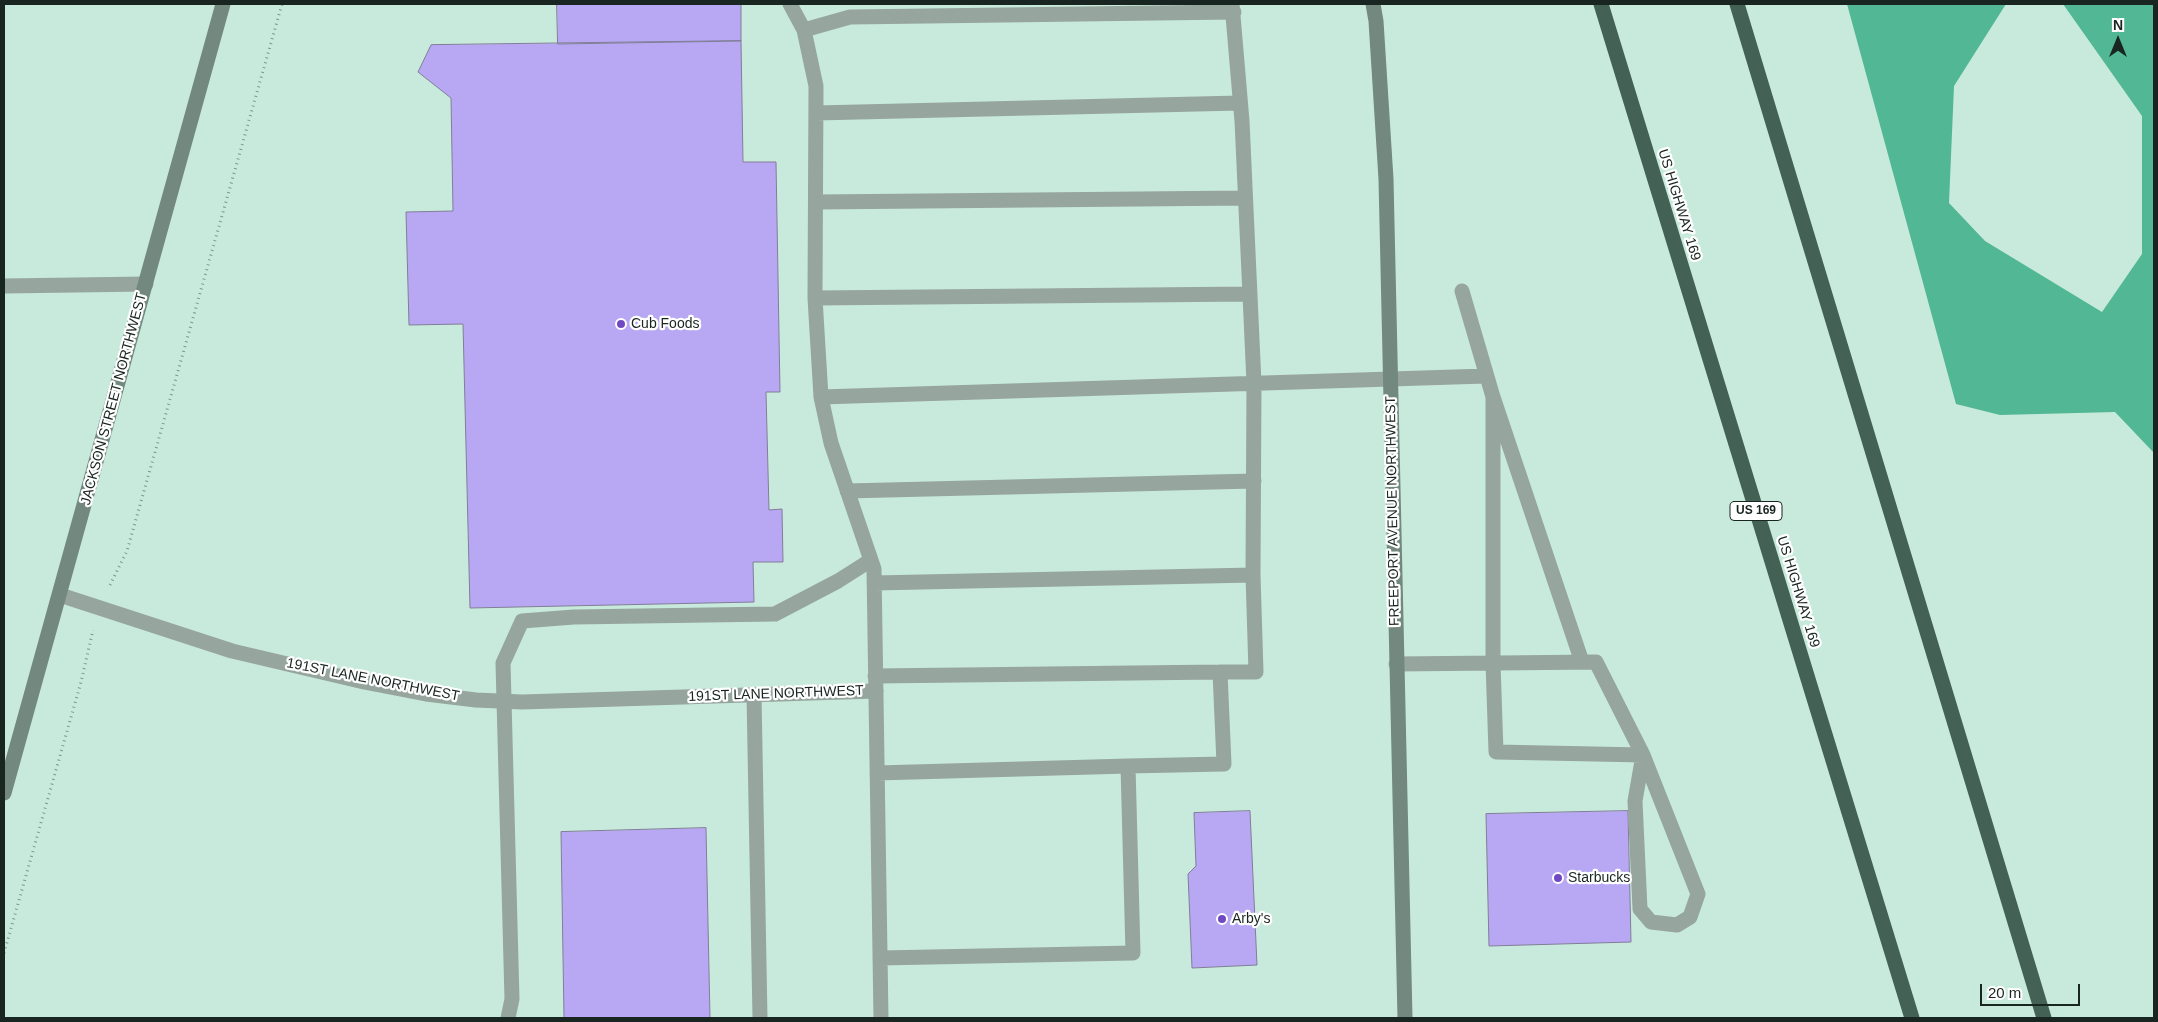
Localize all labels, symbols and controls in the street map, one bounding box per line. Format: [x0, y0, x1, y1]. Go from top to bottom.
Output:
north arrow [2093, 15, 2143, 65]
text: N [2113, 17, 2123, 33]
street label: US HIGHWAY 169 [1654, 147, 1704, 263]
street label: JACKSON STREET NORTHWEST [78, 291, 150, 507]
place label: Cub Foods [631, 316, 699, 332]
marker: Cub Foods [615, 318, 627, 330]
street label: FREEPORT AVENUE NORTHWEST [1383, 396, 1403, 626]
road number: US 169 [1730, 502, 1782, 520]
street label: US HIGHWAY 169 [1773, 534, 1823, 650]
street label: 191ST LANE NORTHWEST [285, 655, 461, 705]
street label: 191ST LANE NORTHWEST [688, 683, 864, 705]
place label: Starbucks [1568, 870, 1630, 886]
marker: Starbucks [1552, 872, 1564, 884]
place label: Arby's [1232, 911, 1270, 927]
marker: Arby's [1216, 913, 1228, 925]
scale bar [1983, 974, 2083, 1006]
text: 20 m [1988, 984, 2021, 1001]

